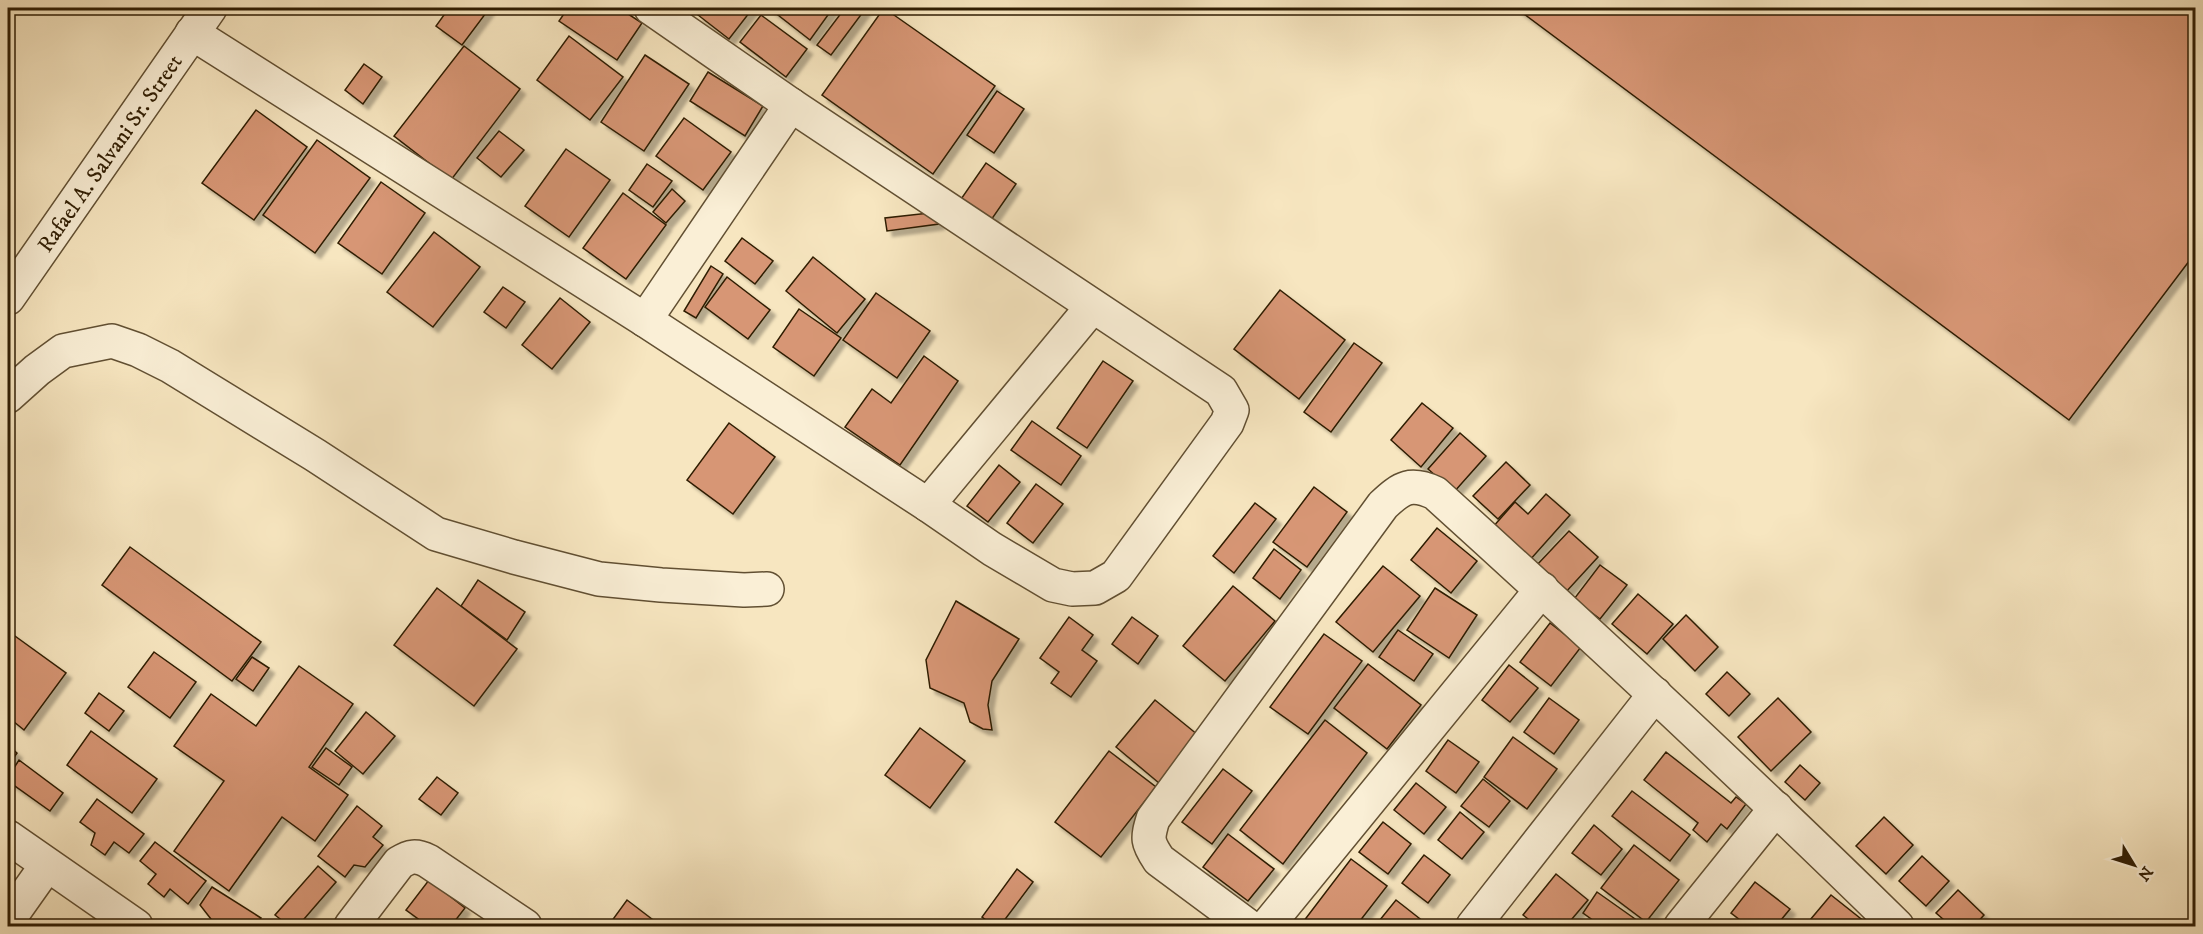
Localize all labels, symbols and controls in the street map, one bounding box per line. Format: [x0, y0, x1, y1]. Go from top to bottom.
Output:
street label: Rafael A. Salvani Sr. Street [32, 50, 189, 258]
north arrow [2104, 835, 2164, 895]
text: N [2133, 862, 2157, 885]

